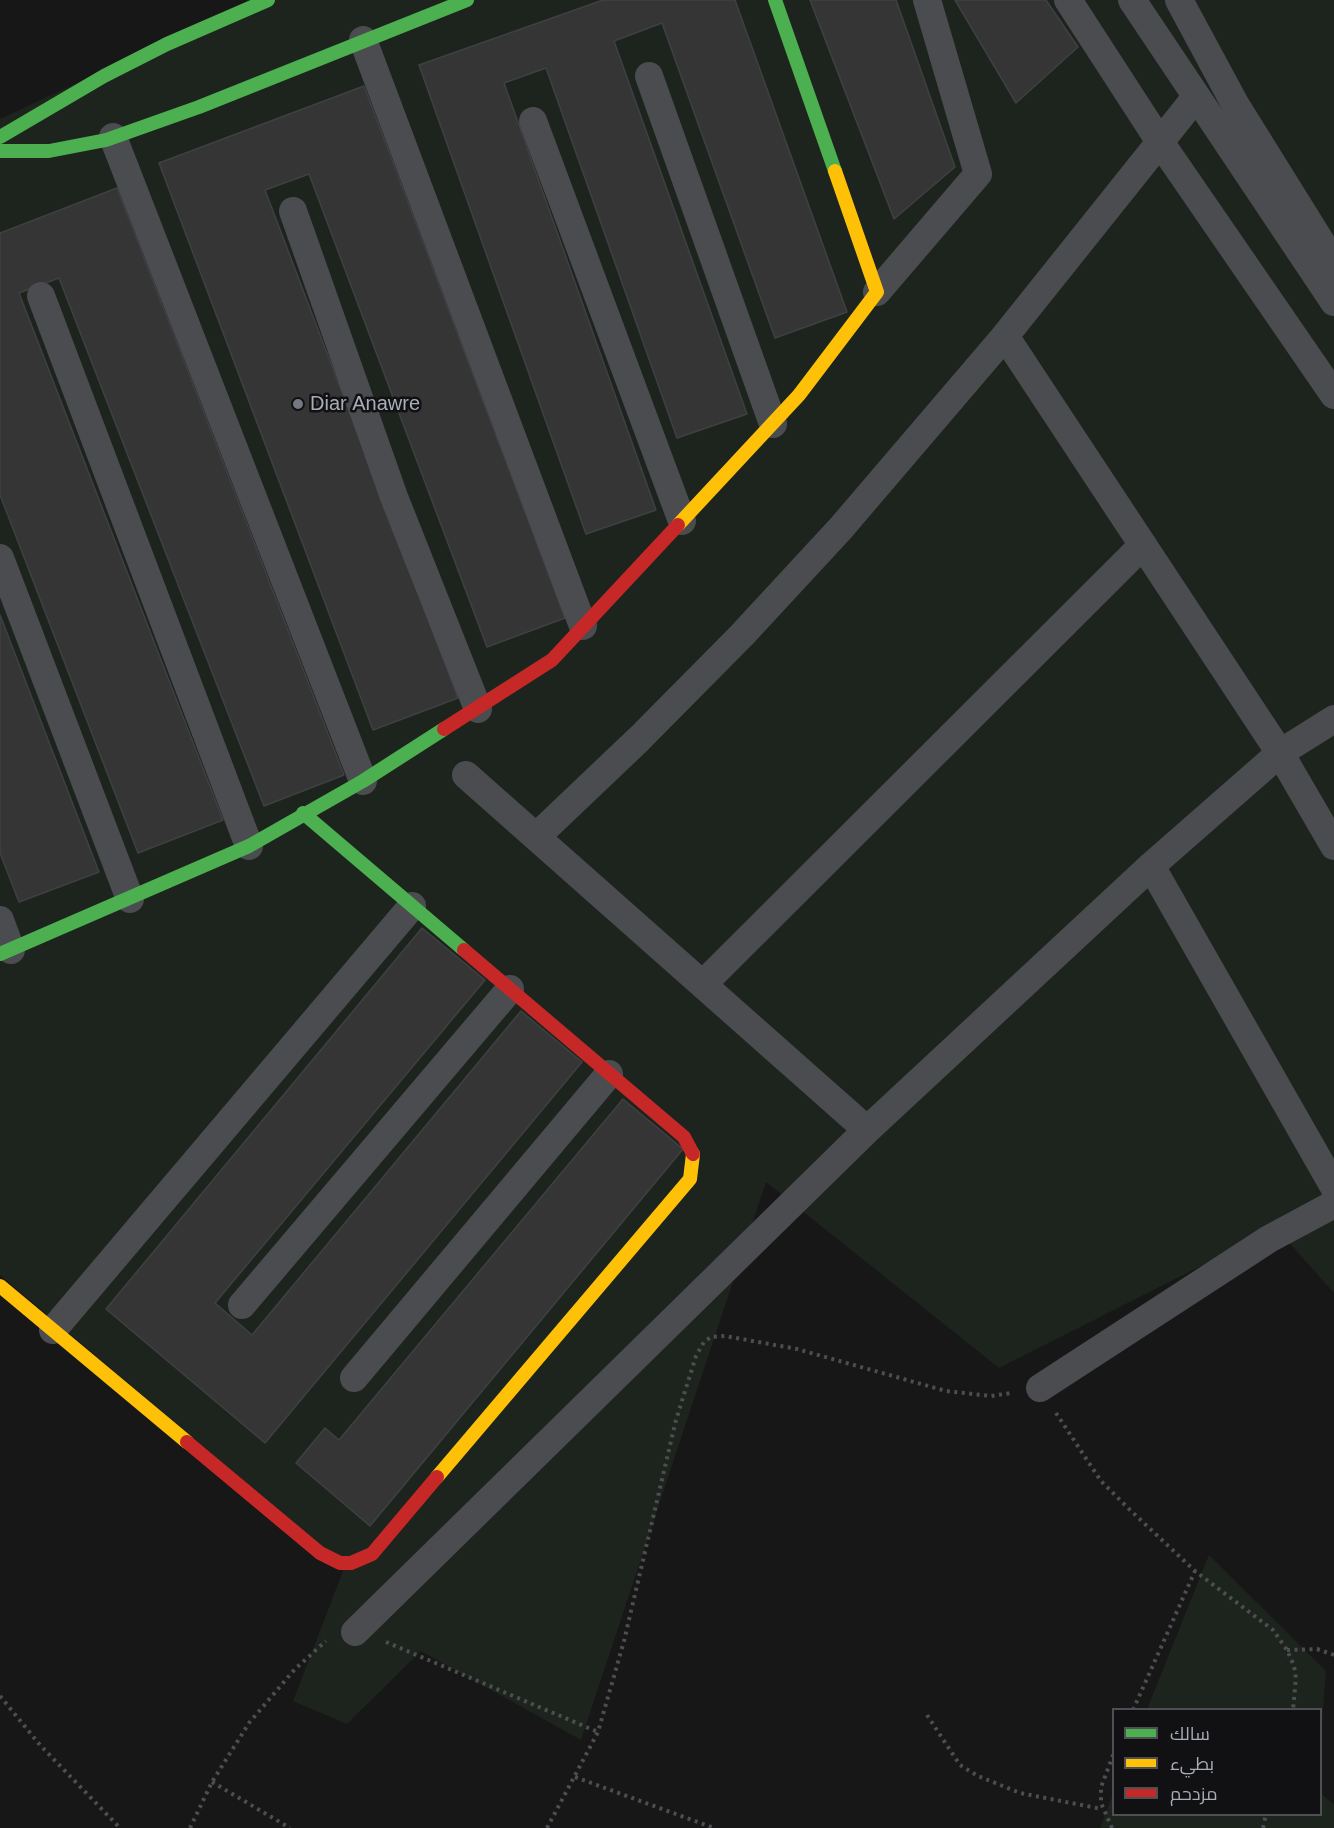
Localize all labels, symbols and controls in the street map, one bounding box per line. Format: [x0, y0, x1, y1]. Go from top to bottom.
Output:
place label: Diar Anawre [310, 392, 420, 416]
marker: Diar Anawre [291, 397, 305, 411]
legend [1112, 1708, 1322, 1816]
text: سالك [1170, 1724, 1210, 1744]
text: بطيء [1170, 1754, 1214, 1774]
text: مزدحم [1170, 1784, 1218, 1804]

